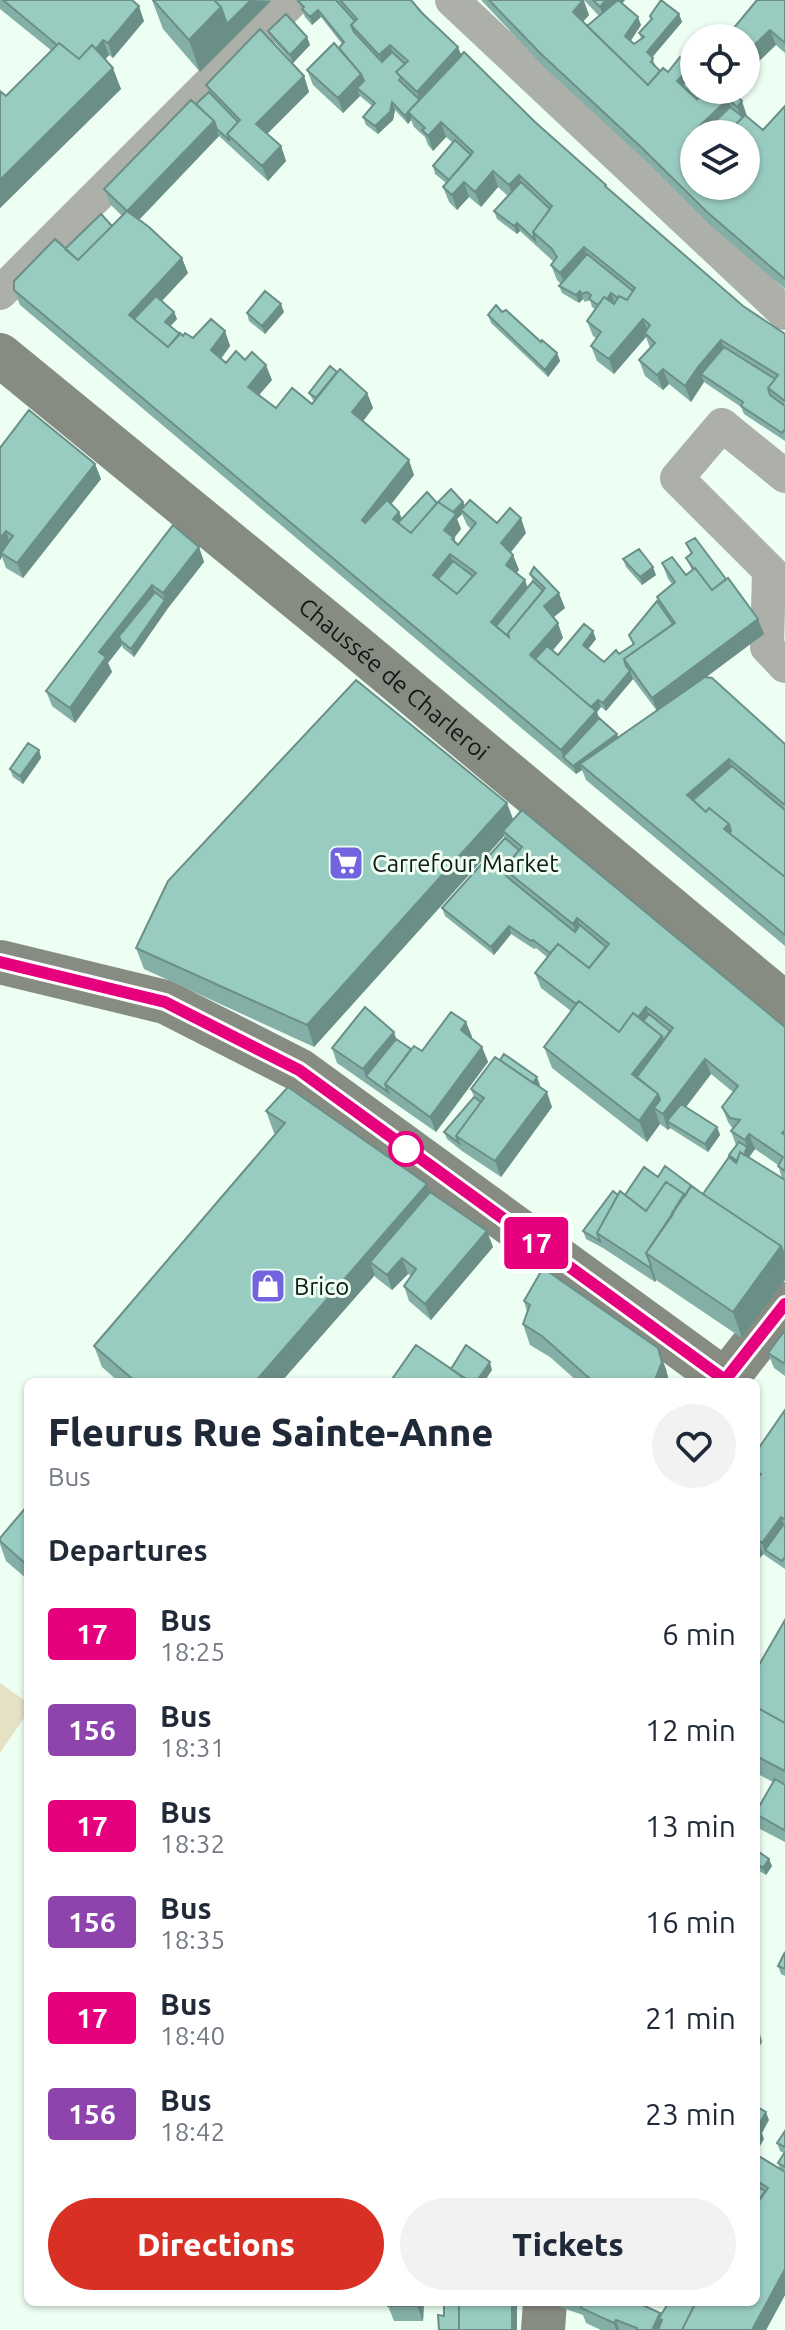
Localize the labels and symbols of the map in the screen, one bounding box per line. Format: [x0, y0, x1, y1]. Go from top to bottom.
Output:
street label: Chaussée de Charleroi [294, 592, 495, 765]
supermarket icon: Carrefour Market [327, 844, 365, 882]
place label: Carrefour Market [372, 850, 559, 877]
unlabelled marker [389, 1132, 423, 1166]
line badge: 17 [500, 1217, 572, 1269]
shop icon: Brico [249, 1267, 287, 1305]
place label: Brico [294, 1273, 349, 1300]

